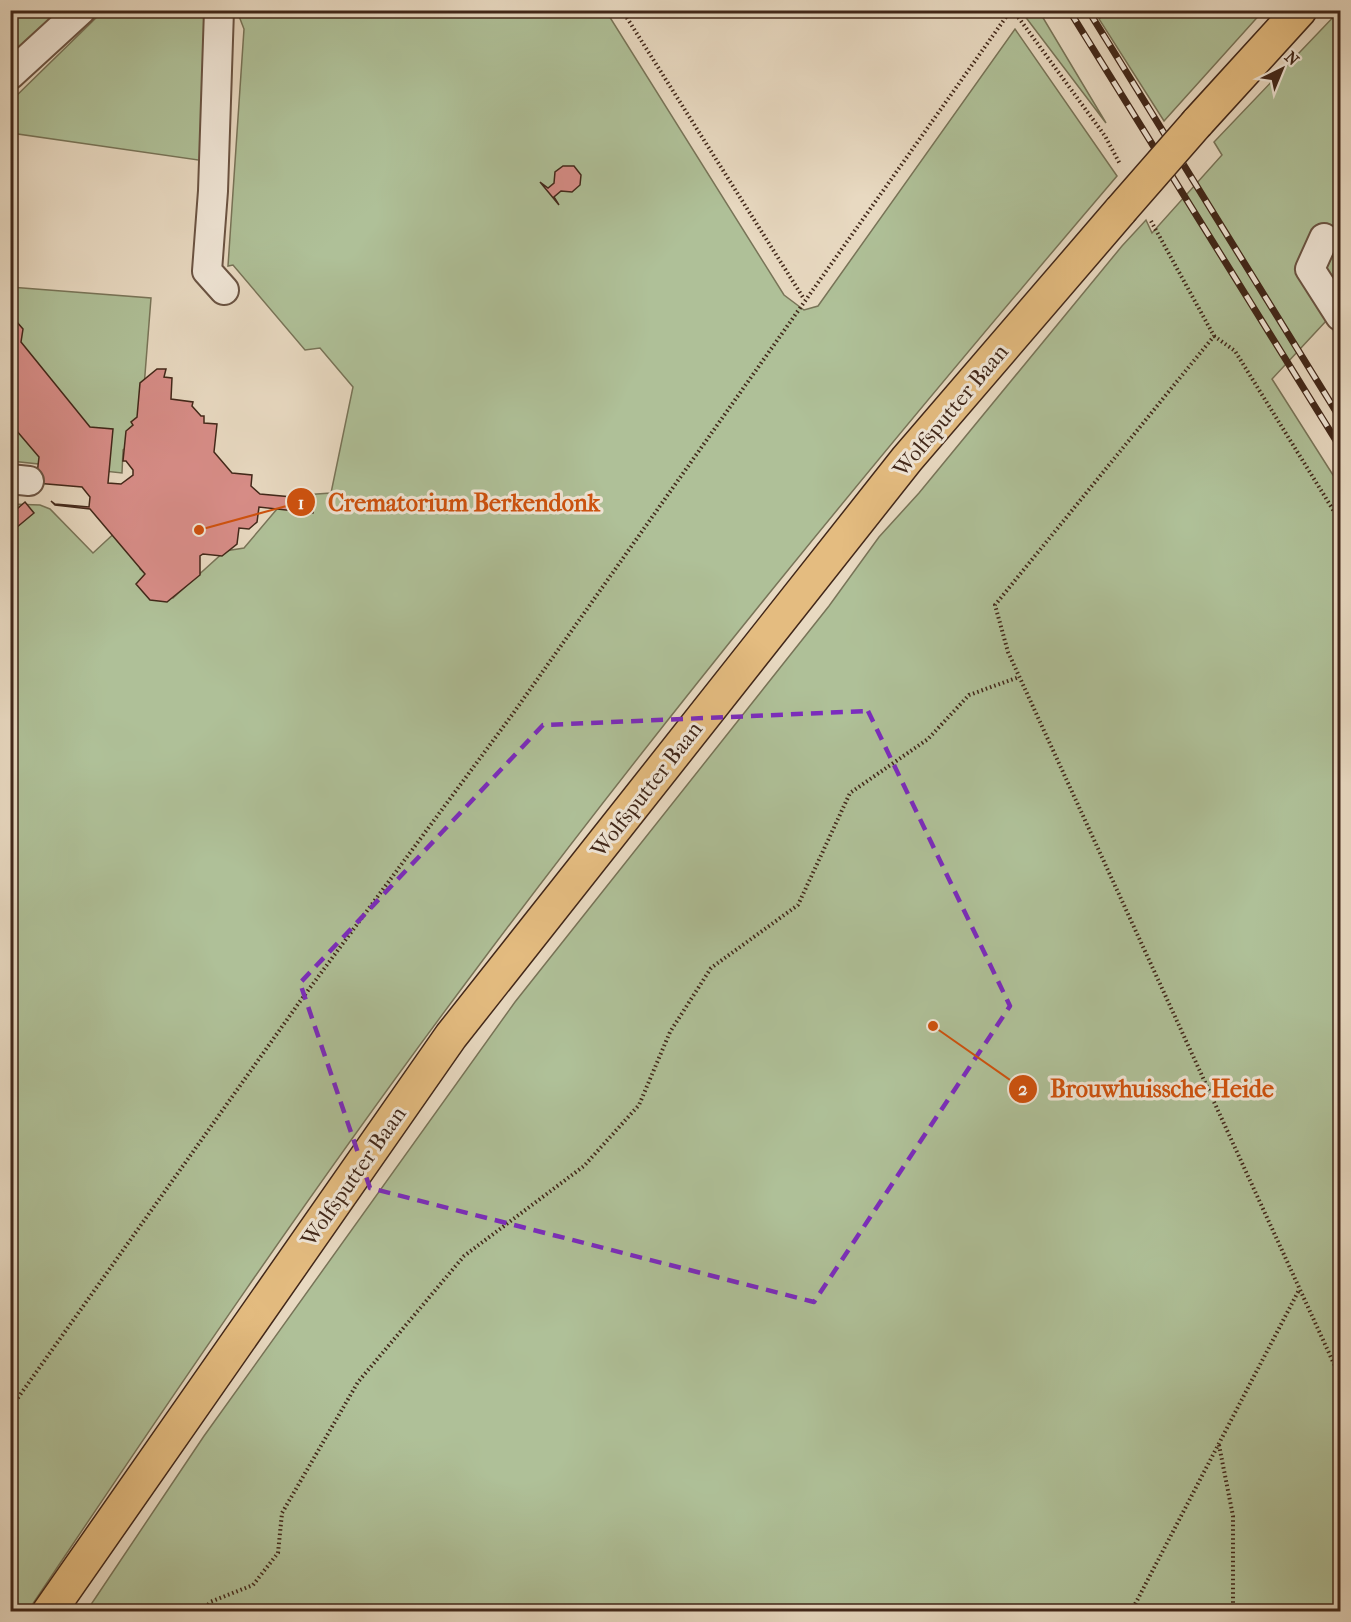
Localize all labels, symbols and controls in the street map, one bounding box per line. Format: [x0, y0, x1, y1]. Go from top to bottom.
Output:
north arrow [1252, 39, 1312, 99]
text: N [1281, 47, 1303, 70]
street label: Wolfsputter Baan [887, 339, 1014, 483]
callout: Crematorium Berkendonk [286, 481, 612, 523]
text: Crematorium Berkendonk [328, 489, 601, 517]
text: 1 [298, 493, 304, 514]
street label: Wolfsputter Baan [585, 716, 708, 863]
callout: Brouwhuissche Heide [1008, 1068, 1286, 1110]
text: Brouwhuissche Heide [1050, 1075, 1274, 1103]
text: 2 [1018, 1079, 1028, 1100]
street label: Wolfsputter Baan [295, 1101, 412, 1252]

